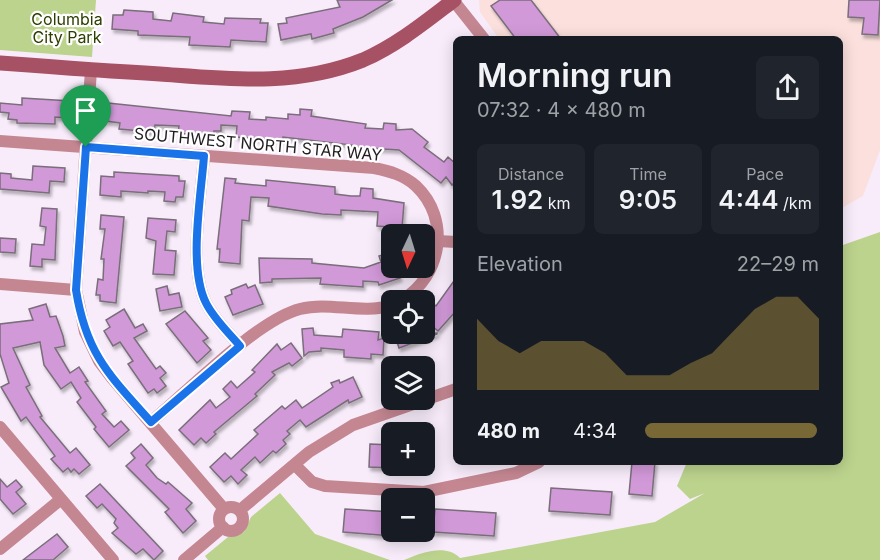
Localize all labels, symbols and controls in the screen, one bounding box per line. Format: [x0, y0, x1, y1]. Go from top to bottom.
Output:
park label: Columbia City Park [31, 9, 103, 47]
text: Morning run [477, 55, 672, 95]
button: share [756, 56, 819, 119]
pin [60, 85, 111, 147]
icon: arrive [69, 94, 102, 127]
text: 07:32 · 4 × 480 m [477, 98, 646, 122]
street label: SOUTHWEST NORTH STAR WAY [133, 123, 383, 165]
text: Distance [498, 164, 564, 184]
text: Time [629, 164, 667, 184]
text: Pace [746, 164, 784, 184]
text: 1.92 [491, 184, 543, 215]
text: 9:05 [619, 184, 677, 215]
text: 4:44 [718, 184, 779, 215]
text: km [543, 193, 571, 213]
text: /km [779, 193, 812, 213]
north arrow [381, 224, 435, 278]
map controls [381, 224, 435, 542]
text: Elevation [477, 252, 563, 276]
text: 22–29 m [737, 252, 819, 276]
button: locate [381, 290, 435, 344]
button: layers [381, 356, 435, 410]
text: 480 m [477, 419, 540, 443]
text: 4:34 [573, 419, 617, 443]
button: + [381, 422, 435, 476]
button: − [381, 488, 435, 542]

